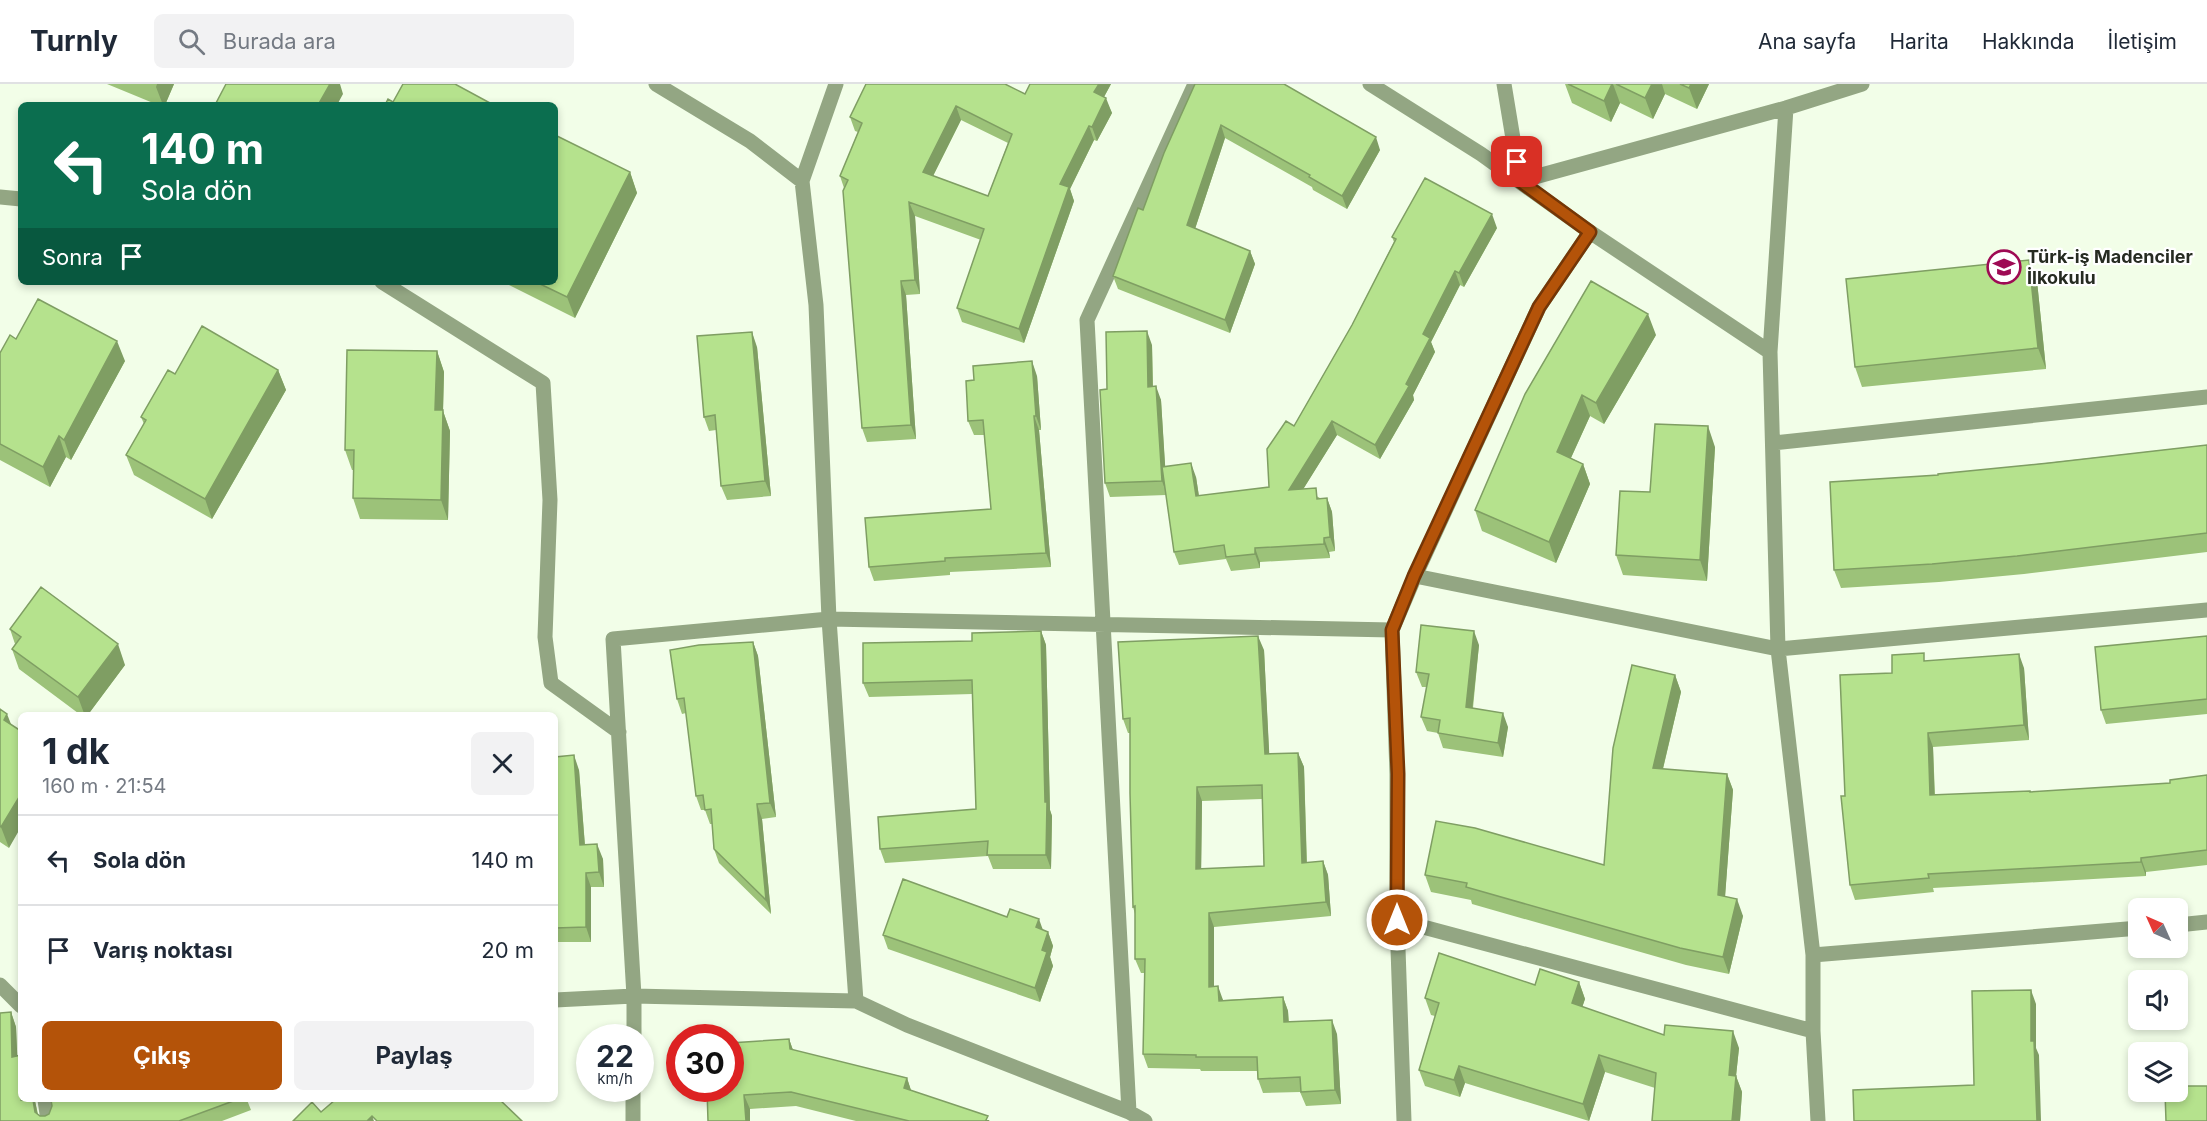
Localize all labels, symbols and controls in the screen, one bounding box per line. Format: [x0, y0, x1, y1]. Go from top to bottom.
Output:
search box [154, 14, 574, 68]
text: Turnly [30, 24, 118, 58]
icon: search [175, 25, 208, 58]
text: Burada ara [223, 28, 336, 54]
text: Ana sayfa [1758, 29, 1856, 54]
text: Harita [1889, 29, 1949, 54]
text: Hakkında [1982, 29, 2075, 54]
text: İletişim [2108, 29, 2177, 54]
text: 140 m [141, 123, 264, 174]
icon: left [42, 126, 120, 204]
pin [1491, 136, 1542, 187]
icon: arrive [1500, 145, 1533, 178]
text: Sola dön [141, 174, 252, 207]
icon: arrive [115, 240, 148, 273]
text: Sonra [42, 244, 103, 270]
place label: Türk-iş Madenciler İlkokulu [2027, 246, 2193, 288]
school or university icon: Türk-iş Madenciler İlkokulu [1986, 249, 2022, 285]
text: 1 dk [42, 729, 110, 773]
button: close [471, 732, 534, 795]
text: 160 m · 21:54 [42, 774, 166, 798]
icon: left [42, 844, 75, 877]
text: Sola dön [93, 847, 186, 873]
text: 140 m [472, 847, 534, 873]
position arrow [1365, 888, 1429, 952]
north arrow [2128, 898, 2188, 958]
map controls [2128, 898, 2188, 1102]
icon: arrive [42, 934, 75, 967]
text: Varış noktası [93, 937, 233, 963]
text: 20 m [481, 937, 534, 963]
button: sound [2128, 970, 2188, 1030]
button: Çıkış [42, 1021, 282, 1090]
button: Paylaş [294, 1021, 534, 1090]
speed limit sign: 30 [666, 1024, 744, 1102]
text: 22 [596, 1038, 634, 1074]
button: layers [2128, 1042, 2188, 1102]
text: km/h [597, 1069, 633, 1088]

